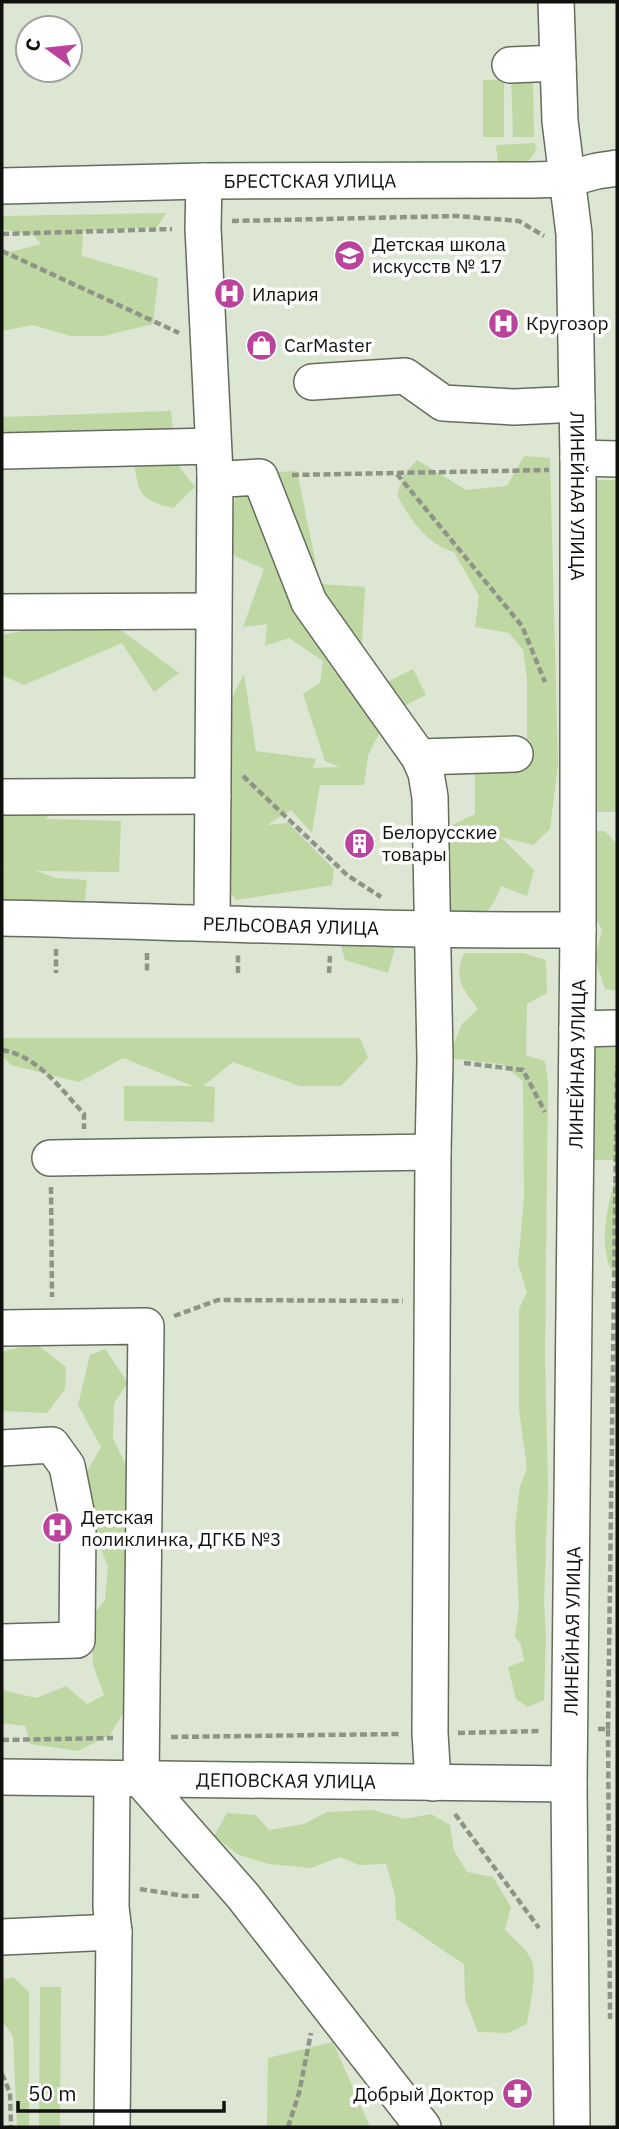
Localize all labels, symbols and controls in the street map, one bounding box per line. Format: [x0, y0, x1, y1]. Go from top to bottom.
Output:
north arrow [14, 14, 84, 84]
text: С [19, 36, 46, 54]
street label: БРЕСТСКАЯ УЛИЦА [223, 168, 396, 193]
place label: Детская школа искусств № 17 [372, 232, 506, 278]
school or university icon: Детская школа искусств № 17 [332, 238, 366, 272]
hospital icon: Илария [212, 277, 246, 311]
place label: Илария [252, 282, 319, 306]
hospital icon: Кругозор [486, 306, 520, 340]
place label: Кругозор [526, 311, 609, 335]
shop icon: CarMaster [244, 328, 278, 362]
place label: CarMaster [284, 333, 372, 357]
street label: ЛИНЕЙНАЯ УЛИЦА [565, 411, 590, 581]
place label: Белорусские товары [382, 820, 497, 866]
building icon: Белорусские товары [342, 826, 376, 860]
street label: РЕЛЬСОВАЯ УЛИЦА [202, 911, 379, 940]
street label: ЛИНЕЙНАЯ УЛИЦА [564, 979, 590, 1149]
place label: Детская поликлинка, ДГКБ №3 [81, 1505, 281, 1551]
hospital icon: Детская поликлинка, ДГКБ №3 [41, 1511, 75, 1545]
street label: ЛИНЕЙНАЯ УЛИЦА [559, 1546, 585, 1716]
street label: ДЕПОВСКАЯ УЛИЦА [196, 1767, 376, 1794]
scale bar [18, 2070, 224, 2114]
pharmacy icon: Добрый Доктор [500, 2077, 534, 2111]
text: 50 m [28, 2079, 77, 2107]
place label: Добрый Доктор [353, 2082, 494, 2106]

